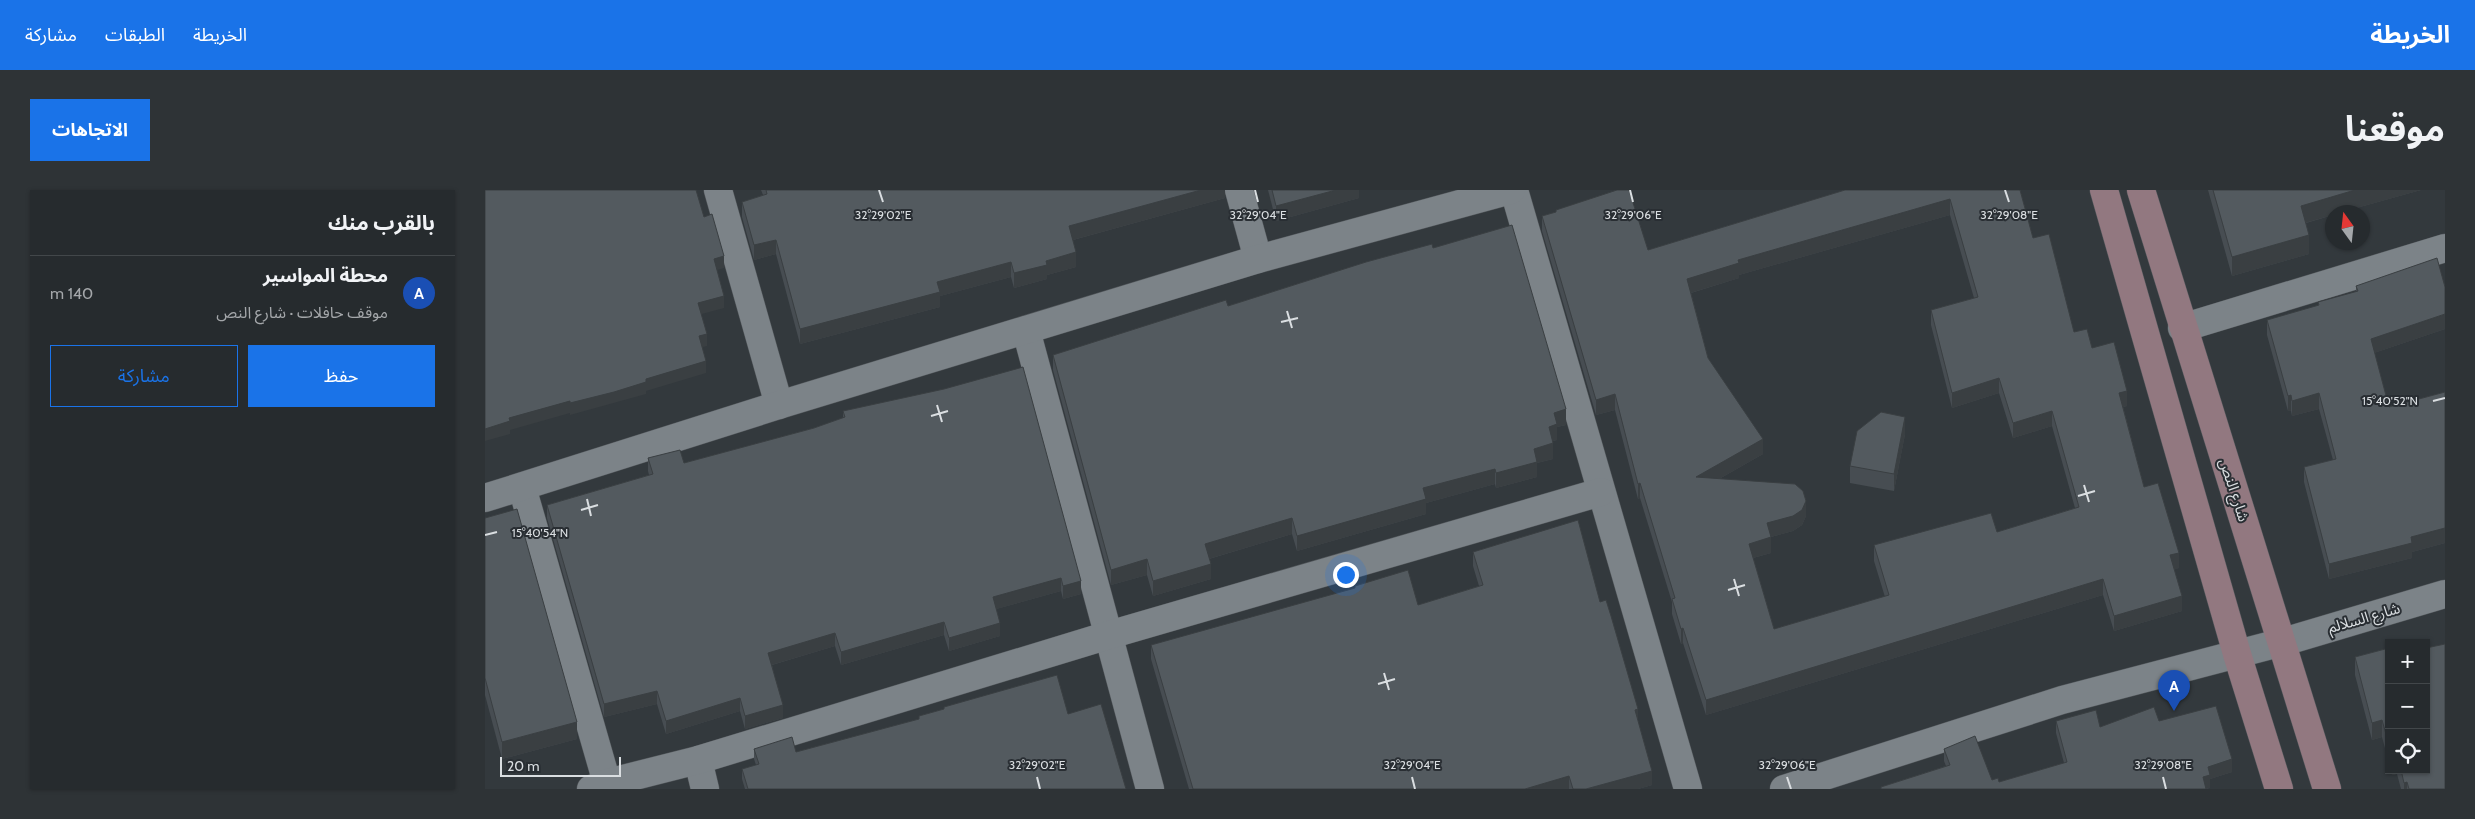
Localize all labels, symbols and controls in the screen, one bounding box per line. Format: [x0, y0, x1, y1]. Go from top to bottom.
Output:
text: الخريطة [2370, 20, 2450, 49]
text: مشاركة [25, 24, 77, 46]
text: الطبقات [105, 24, 165, 46]
text: الخريطة [193, 24, 247, 46]
button: الاتجاهات [30, 99, 150, 161]
text: موقعنا [2345, 107, 2445, 150]
north arrow [2325, 205, 2370, 250]
text: 32°29'02"E [855, 207, 912, 222]
text: 32°29'04"E [1229, 207, 1287, 222]
text: 32°29'06"E [1604, 207, 1662, 222]
text: 32°29'08"E [1980, 207, 2038, 222]
text: بالقرب منك [328, 210, 435, 235]
text: محطة المواسير [263, 264, 388, 287]
text: 140 m [50, 284, 93, 303]
text: A [414, 284, 424, 303]
text: موقف حافلات · شارع النص [216, 303, 388, 322]
button: مشاركة [50, 345, 238, 407]
button: حفظ [248, 345, 435, 407]
text: 15°40'52"N [2362, 393, 2418, 408]
street label: شارع النص [2212, 456, 2253, 525]
text: 15°40'54"N [512, 525, 568, 540]
your location [1333, 562, 1359, 588]
street label: شارع السلالم [2326, 599, 2403, 640]
map controls [2385, 639, 2430, 774]
button: + [2385, 639, 2430, 684]
pin: A [2158, 670, 2190, 711]
button: − [2385, 684, 2430, 729]
button: locate [2385, 729, 2430, 774]
scale bar [500, 754, 621, 777]
text: 20 m [507, 757, 540, 775]
text: 32°29'02"E [1009, 757, 1066, 772]
text: 32°29'04"E [1383, 757, 1441, 772]
text: 32°29'06"E [1758, 757, 1816, 772]
text: 32°29'08"E [2134, 757, 2192, 772]

